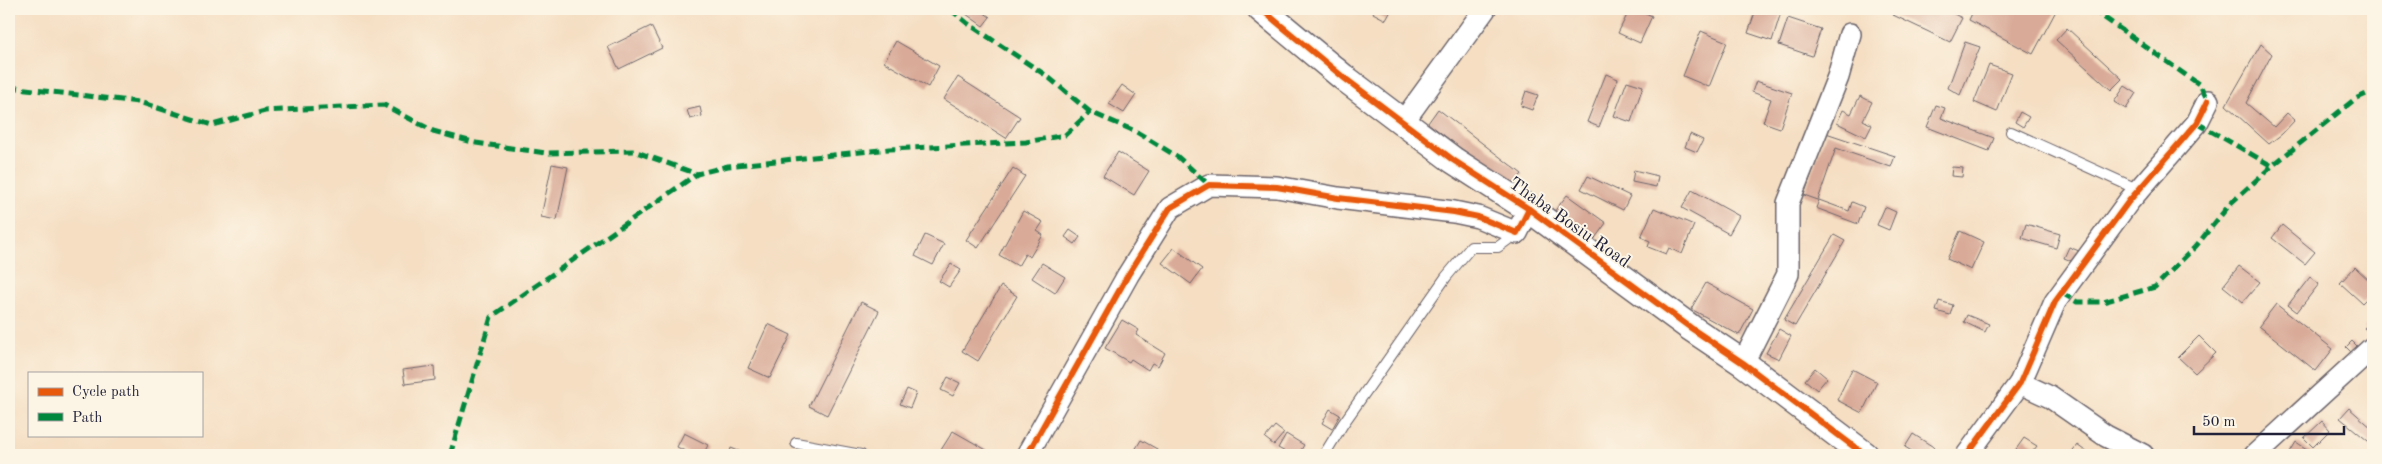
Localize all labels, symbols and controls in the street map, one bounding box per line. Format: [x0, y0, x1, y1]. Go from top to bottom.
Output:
street label: Thaba Bosiu Road [1506, 174, 1633, 271]
legend [28, 372, 202, 436]
text: Cycle path [72, 385, 140, 400]
scale bar [2194, 404, 2344, 436]
text: Path [72, 411, 102, 426]
text: 50 m [2202, 415, 2236, 430]

